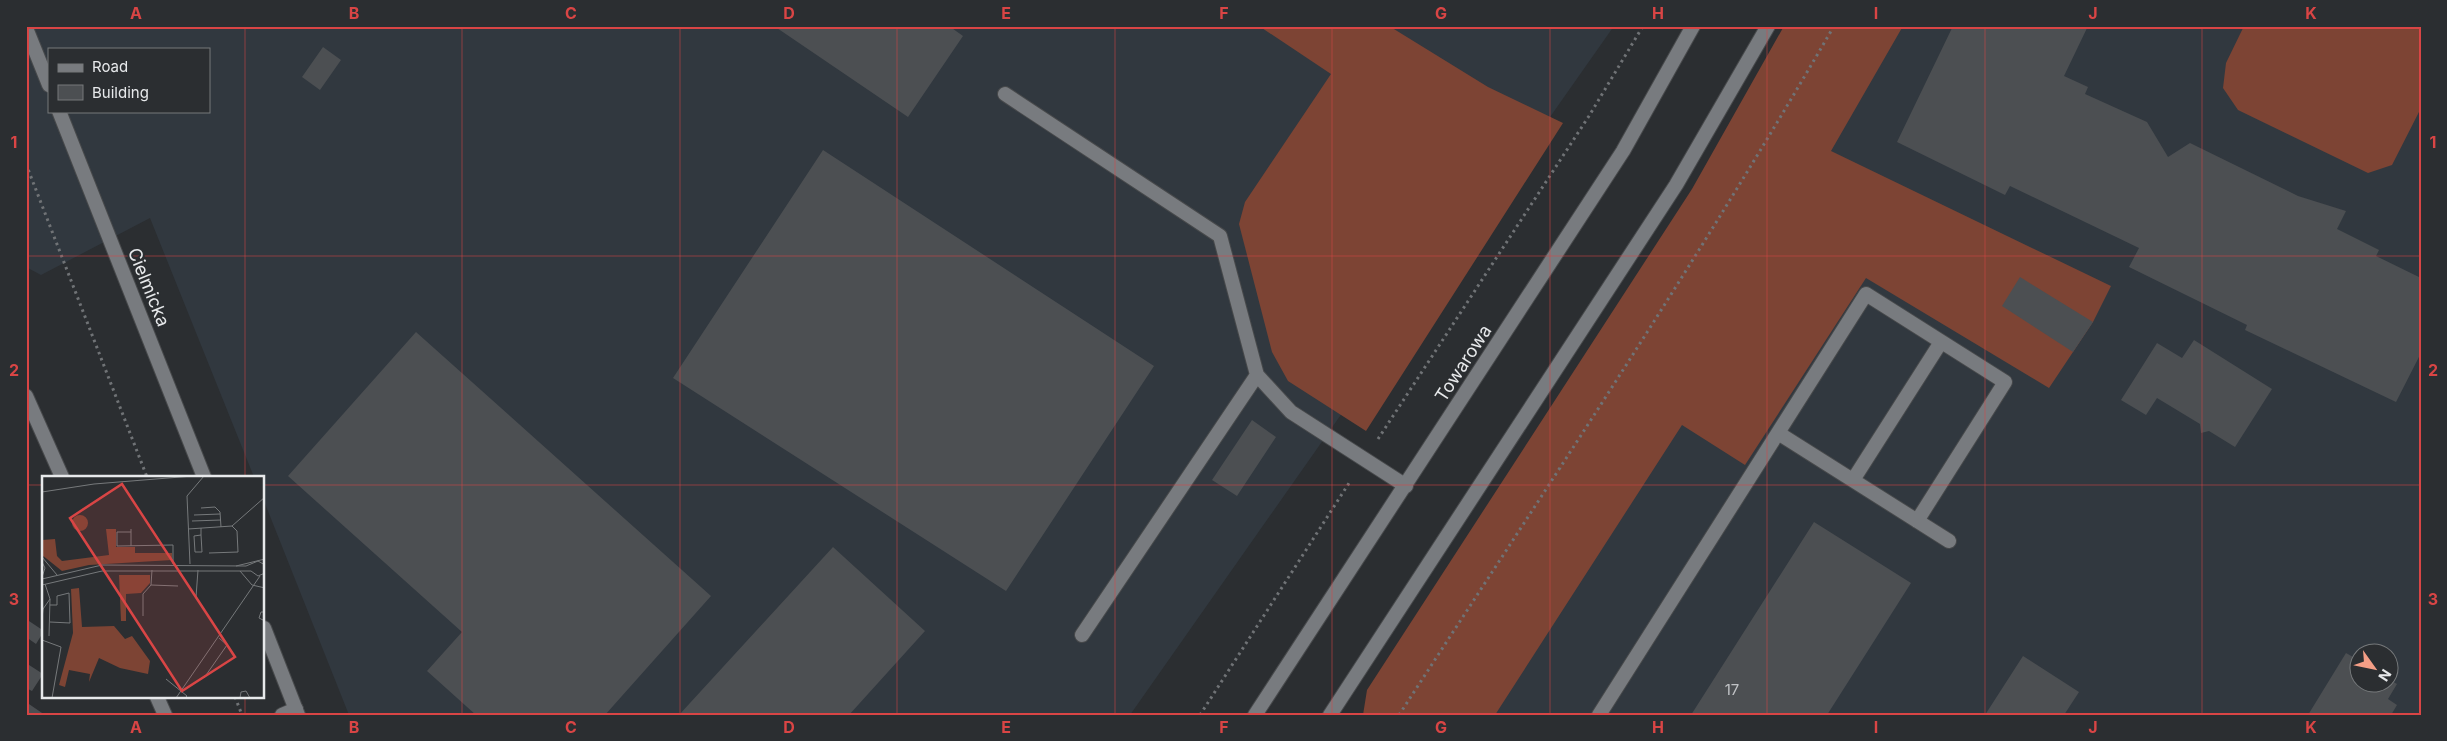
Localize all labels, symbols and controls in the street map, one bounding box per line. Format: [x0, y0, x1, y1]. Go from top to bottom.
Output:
text: A [130, 3, 142, 23]
text: B [349, 3, 359, 23]
text: C [565, 3, 577, 23]
text: D [783, 3, 795, 23]
text: E [1001, 3, 1011, 23]
text: F [1219, 3, 1229, 23]
text: G [1435, 3, 1447, 23]
text: H [1652, 3, 1664, 23]
text: I [1874, 3, 1878, 23]
text: J [2088, 3, 2098, 23]
text: K [2305, 3, 2317, 23]
legend [48, 48, 210, 112]
text: Road [92, 57, 128, 76]
text: Building [92, 83, 149, 102]
text: 1 [11, 132, 17, 152]
text: 1 [2430, 132, 2436, 152]
street label: Cielmicka [124, 245, 174, 329]
street label: Towarowa [1430, 321, 1496, 405]
text: 2 [9, 360, 19, 380]
text: 2 [2428, 360, 2438, 380]
inset map [42, 476, 265, 698]
text: 3 [9, 589, 19, 609]
text: 3 [2428, 589, 2438, 609]
north arrow [2350, 644, 2400, 694]
text: N [2375, 666, 2395, 684]
house number: 17 [1725, 680, 1739, 699]
text: A [130, 717, 142, 737]
text: B [349, 717, 359, 737]
text: C [565, 717, 577, 737]
text: D [783, 717, 795, 737]
text: E [1001, 717, 1011, 737]
text: F [1219, 717, 1229, 737]
text: G [1435, 717, 1447, 737]
text: H [1652, 717, 1664, 737]
text: I [1874, 717, 1878, 737]
text: J [2088, 717, 2098, 737]
text: K [2305, 717, 2317, 737]

